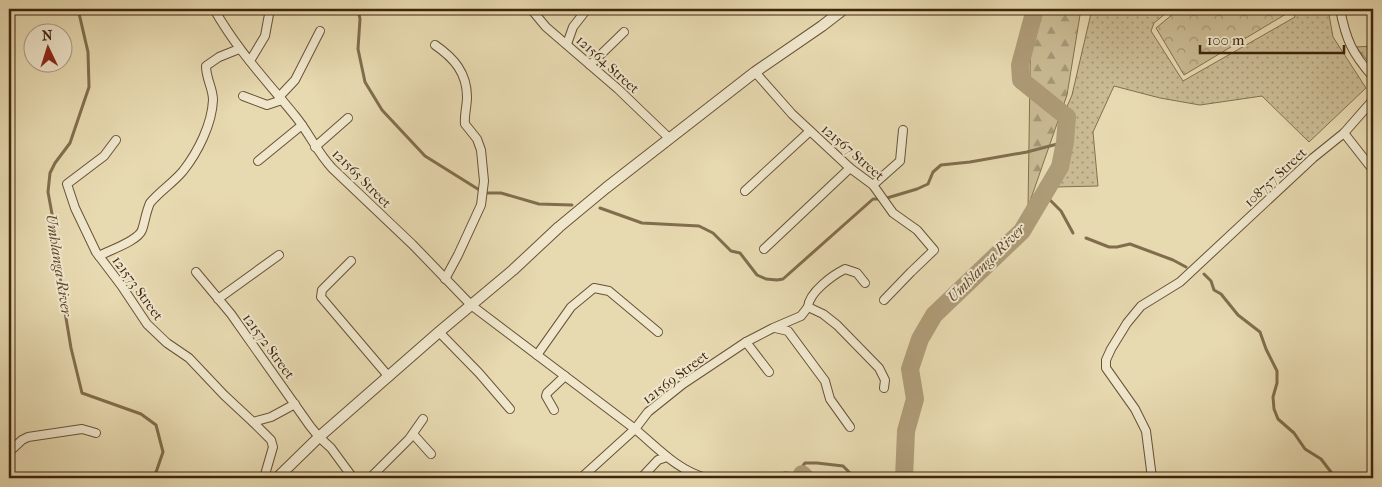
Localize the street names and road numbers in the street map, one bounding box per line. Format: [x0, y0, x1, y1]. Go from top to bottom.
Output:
street label: 121564 Street [573, 32, 643, 97]
street label: 121567 Street [818, 121, 887, 184]
street label: 108757 Street [1241, 144, 1310, 211]
street label: 121565 Street [328, 145, 395, 212]
street label: 121573 Street [108, 253, 167, 324]
street label: 121572 Street [239, 310, 298, 382]
street label: 121569 Street [639, 347, 712, 408]

